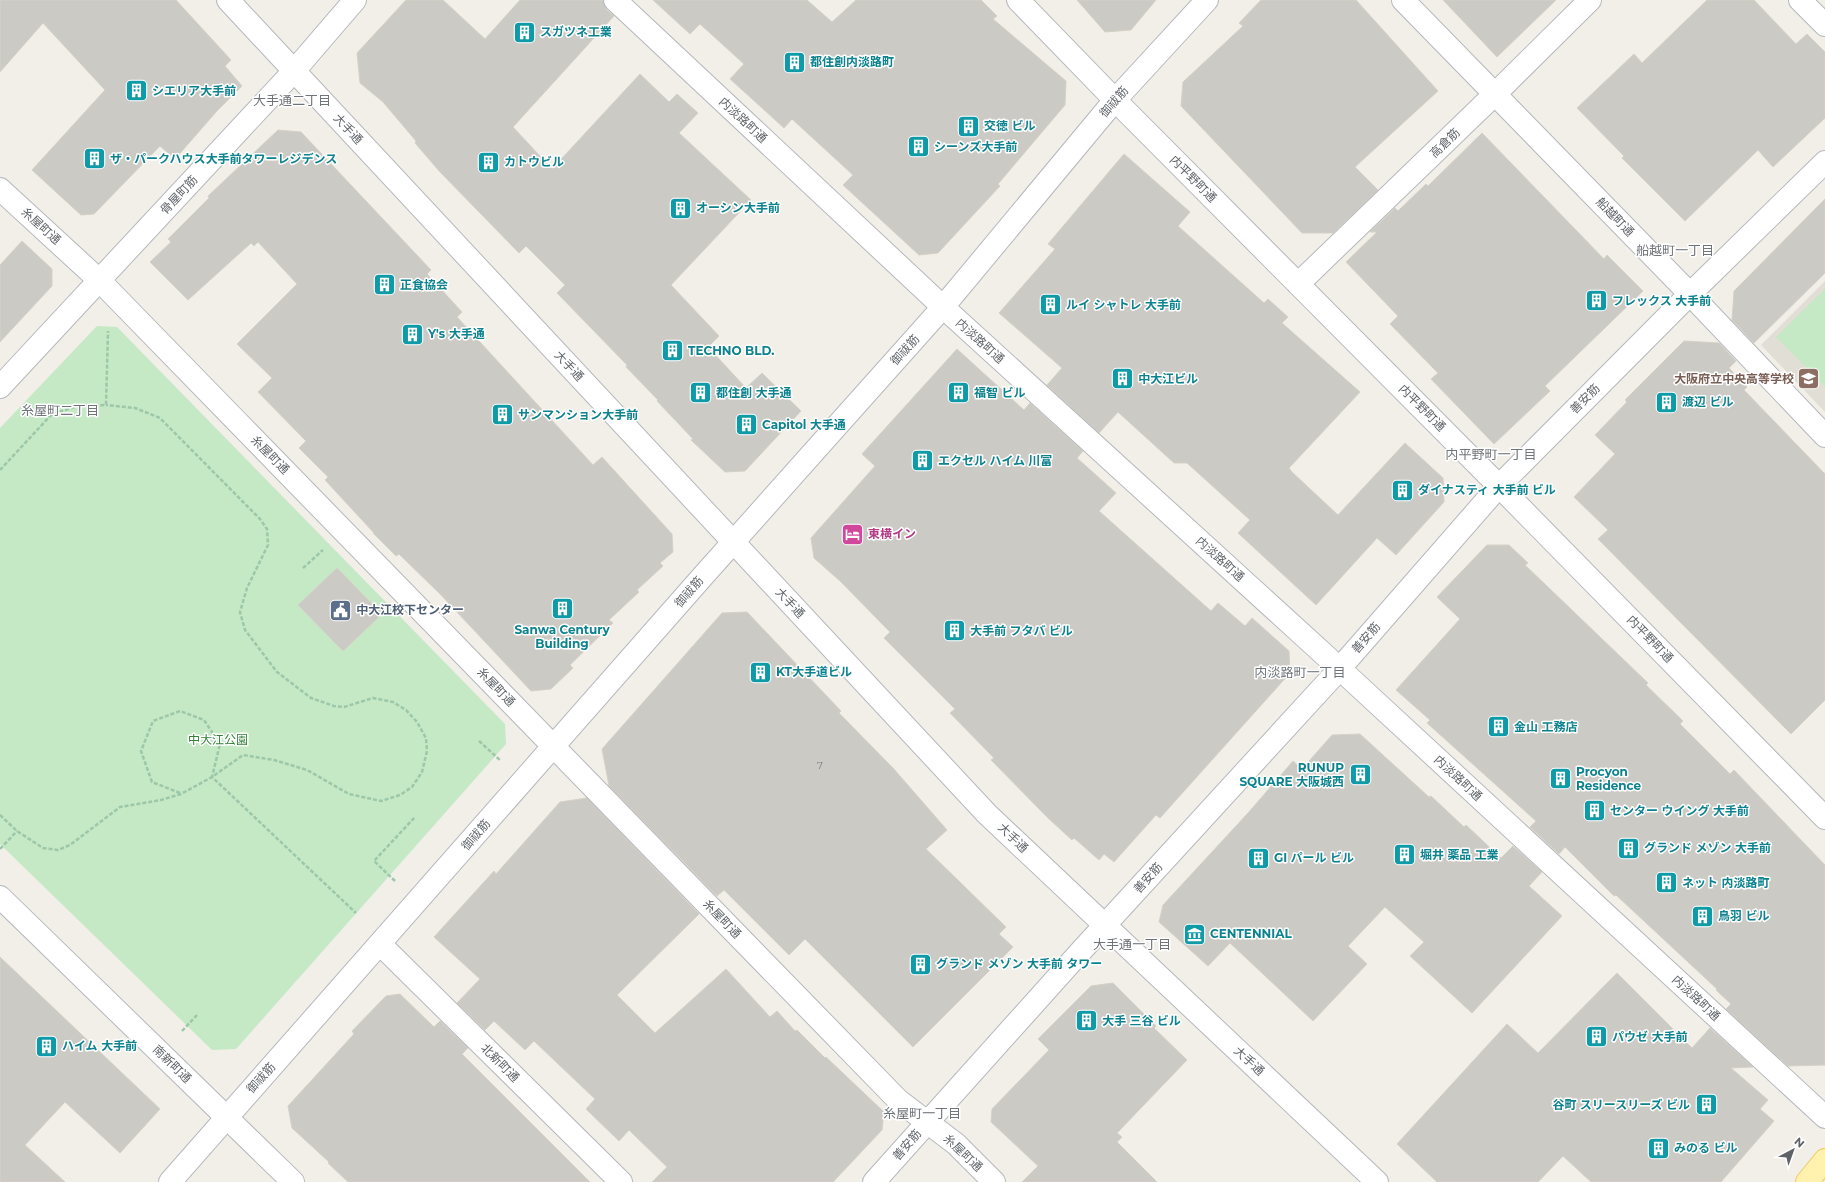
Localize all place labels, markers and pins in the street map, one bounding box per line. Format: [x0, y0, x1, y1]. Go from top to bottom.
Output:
building icon: スガツネ工業 [511, 19, 537, 45]
place label: スガツネ工業 [540, 24, 612, 39]
building icon: 都住創内淡路町 [781, 49, 807, 75]
place label: 都住創内淡路町 [810, 54, 894, 69]
building icon: シエリア大手前 [123, 78, 149, 104]
place label: シエリア大手前 [152, 83, 236, 98]
building icon: 交徳 ビル [956, 113, 982, 139]
place label: 交徳 ビル [984, 118, 1035, 133]
building icon: シーンズ大手前 [905, 134, 931, 160]
place label: シーンズ大手前 [934, 139, 1017, 154]
building icon: ザ・パークハウス大手前タワーレジデンス [81, 146, 107, 172]
building icon: カトウビル [476, 149, 502, 175]
place label: ザ・パークハウス大手前タワーレジデンス [110, 151, 337, 166]
place label: カトウビル [504, 154, 564, 169]
building icon: オーシン大手前 [667, 195, 693, 221]
place label: オーシン大手前 [696, 200, 780, 215]
building icon: 正食協会 [372, 272, 398, 298]
place label: 正食協会 [400, 277, 448, 292]
building icon: フレックス 大手前 [1583, 288, 1609, 314]
building icon: ルイ シャトレ 大手前 [1038, 292, 1064, 318]
place label: フレックス 大手前 [1612, 293, 1711, 308]
place label: ルイ シャトレ 大手前 [1066, 297, 1181, 312]
building icon: Y's 大手通 [399, 321, 425, 347]
place label: Y's 大手通 [427, 326, 485, 341]
building icon: TECHNO BLD. [660, 338, 686, 364]
place label: TECHNO BLD. [688, 343, 774, 358]
building icon: 中大江ビル [1110, 366, 1136, 392]
school or university icon: 大阪府立中央高等学校 [1796, 366, 1822, 392]
place label: 中大江ビル [1138, 371, 1198, 386]
place label: 大阪府立中央高等学校 [1674, 371, 1794, 386]
building icon: 都住創 大手通 [687, 380, 713, 406]
building icon: 福智 ビル [945, 380, 971, 406]
place label: 都住創 大手通 [716, 385, 791, 400]
place label: 福智 ビル [974, 385, 1025, 400]
building icon: 渡辺 ビル [1653, 389, 1679, 415]
place label: 渡辺 ビル [1682, 394, 1733, 409]
building icon: サンマンション大手前 [489, 402, 515, 428]
place label: サンマンション大手前 [518, 407, 638, 422]
building icon: Capitol 大手通 [734, 412, 760, 438]
place label: Capitol 大手通 [762, 417, 846, 432]
building icon: エクセル ハイム 川富 [909, 448, 935, 474]
place label: エクセル ハイム 川富 [938, 453, 1052, 468]
building icon: ダイナスティ 大手前 ビル [1389, 477, 1415, 503]
place label: ダイナスティ 大手前 ビル [1418, 482, 1556, 497]
hotel icon: 東横イン [840, 521, 866, 547]
place label: 東横イン [868, 526, 916, 541]
building icon: Sanwa Century Building [549, 596, 575, 622]
public building icon: 中大江校下センター [327, 597, 353, 623]
place label: 中大江校下センター [356, 602, 464, 617]
building icon: 大手前 フタバ ビル [942, 618, 968, 644]
place label: Sanwa Century Building [514, 622, 610, 651]
place label: 大手前 フタバ ビル [970, 623, 1073, 638]
building icon: KT大手道ビル [748, 659, 774, 685]
place label: KT大手道ビル [776, 664, 852, 679]
building icon: 金山 工務店 [1485, 714, 1511, 740]
place label: 金山 工務店 [1514, 719, 1577, 734]
place label: RUNUP SQUARE 大阪城西 [1239, 760, 1344, 789]
building icon: RUNUP SQUARE 大阪城西 [1347, 762, 1373, 788]
place label: Procyon Residence [1576, 764, 1642, 793]
building icon: Procyon Residence [1547, 766, 1573, 792]
building icon: センター ウイング 大手前 [1582, 798, 1608, 824]
place label: センター ウイング 大手前 [1610, 803, 1749, 818]
building icon: グランド メゾン 大手前 [1615, 835, 1641, 861]
place label: グランド メゾン 大手前 [1644, 840, 1771, 855]
building icon: 堀井 薬品 工業 [1391, 842, 1417, 868]
building icon: GI パール ビル [1245, 845, 1271, 871]
place label: 堀井 薬品 工業 [1420, 847, 1499, 862]
place label: GI パール ビル [1274, 850, 1354, 865]
building icon: ネット 内淡路町 [1654, 870, 1680, 896]
place label: ネット 内淡路町 [1682, 875, 1769, 890]
building icon: 鳥羽 ビル [1690, 903, 1716, 929]
place label: 鳥羽 ビル [1718, 908, 1769, 923]
museum icon: CENTENNIAL [1182, 921, 1208, 947]
place label: CENTENNIAL [1210, 926, 1292, 941]
building icon: グランド メゾン 大手前 タワー [908, 951, 934, 977]
place label: グランド メゾン 大手前 タワー [936, 956, 1102, 971]
building icon: 大手 三谷 ビル [1073, 1008, 1099, 1034]
place label: 大手 三谷 ビル [1102, 1013, 1181, 1028]
building icon: パウゼ 大手前 [1584, 1024, 1610, 1050]
place label: パウゼ 大手前 [1612, 1029, 1687, 1044]
building icon: ハイム 大手前 [34, 1033, 60, 1059]
place label: ハイム 大手前 [62, 1038, 137, 1053]
building icon: 谷町 スリースリーズ ビル [1693, 1092, 1719, 1118]
place label: 谷町 スリースリーズ ビル [1552, 1097, 1690, 1112]
building icon: みのる ビル [1645, 1135, 1671, 1161]
place label: みのる ビル [1674, 1140, 1737, 1155]

